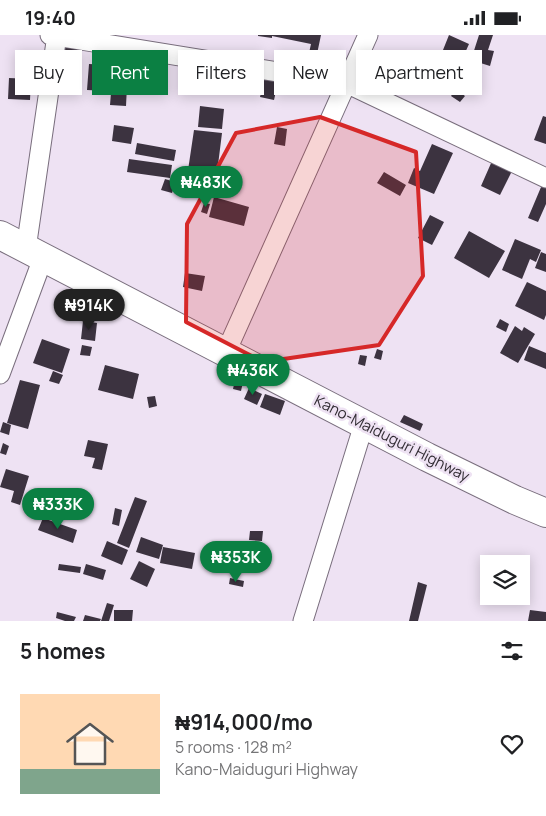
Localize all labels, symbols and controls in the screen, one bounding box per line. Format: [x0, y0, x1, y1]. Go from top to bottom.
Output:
text: 19:40 [25, 5, 76, 31]
chip: Buy [15, 50, 82, 95]
chip: Rent [92, 50, 168, 95]
chip: Filters [178, 50, 264, 95]
chip: New [274, 50, 346, 95]
chip: Apartment [356, 50, 482, 95]
pin: ₦483K [171, 165, 241, 208]
text: ₦483K [181, 171, 231, 193]
pin: ₦914K [54, 289, 124, 331]
text: ₦914K [65, 294, 113, 316]
pin: ₦436K [218, 353, 288, 396]
text: ₦436K [228, 359, 278, 381]
street label: Kano-Maiduguri Highway [311, 390, 473, 486]
pin: ₦333K [23, 487, 93, 530]
text: ₦333K [33, 493, 83, 515]
pin: ₦353K [201, 541, 271, 583]
text: ₦353K [211, 546, 261, 568]
map controls [480, 555, 530, 605]
button: layers [480, 555, 530, 605]
text: 5 homes [20, 637, 105, 665]
icon: filters [498, 637, 526, 665]
text: ₦914,000/mo [175, 708, 313, 736]
icon: home [60, 714, 120, 774]
icon: heart [498, 730, 526, 758]
text: 5 rooms · 128 m² [175, 736, 292, 758]
text: Kano-Maiduguri Highway [175, 758, 358, 780]

